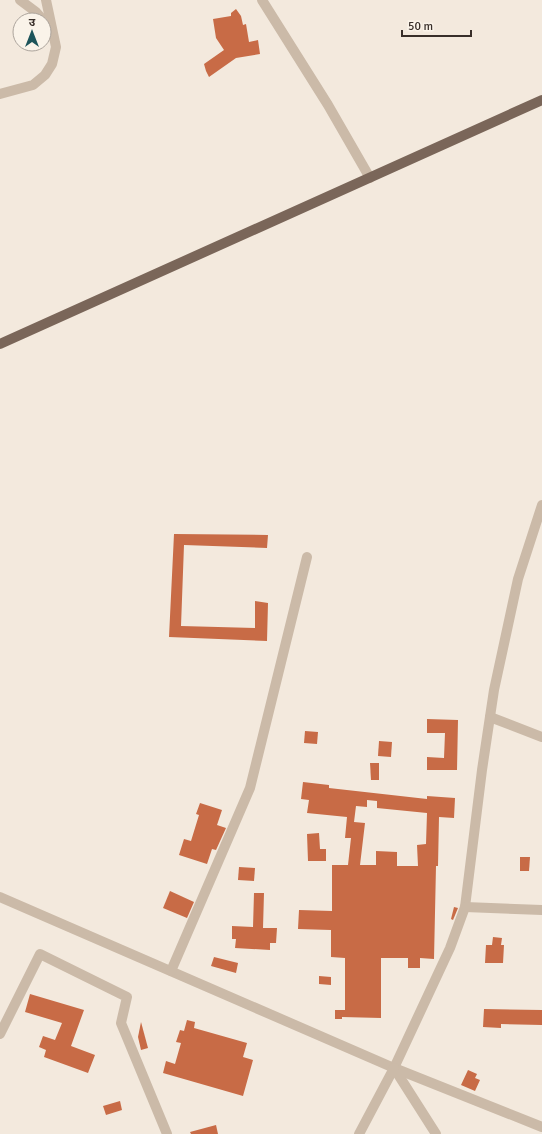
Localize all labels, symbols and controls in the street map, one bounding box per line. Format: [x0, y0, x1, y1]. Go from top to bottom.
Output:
north arrow [12, 12, 52, 52]
scale bar [402, 12, 471, 38]
text: उ [29, 16, 36, 29]
text: 50 m [408, 19, 433, 34]

